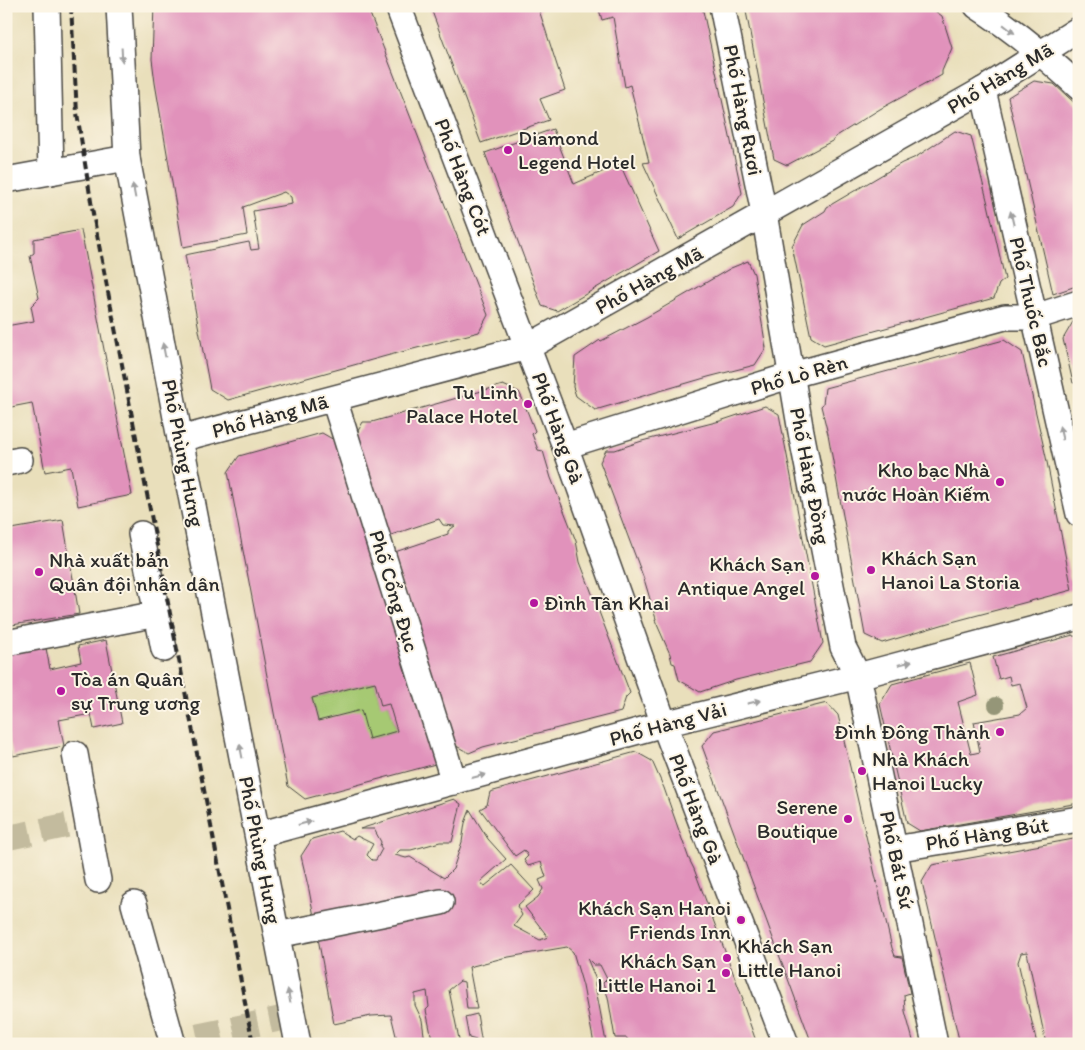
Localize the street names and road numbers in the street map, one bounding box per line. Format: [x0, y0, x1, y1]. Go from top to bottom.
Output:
street label: Phố Hàng Mã [942, 36, 1057, 119]
street label: Phố Hàng Rươi [719, 42, 768, 178]
street label: Phố Hàng Cót [430, 115, 497, 239]
street label: Phố Thuốc Bắc [1004, 234, 1059, 370]
street label: Phố Hàng Mã [590, 240, 707, 319]
street label: Phố Lò Rèn [747, 349, 850, 400]
street label: Phố Hàng Gà [527, 369, 590, 487]
street label: Phố Phùng Hưng [157, 377, 210, 529]
street label: Phố Hàng Mã [209, 388, 331, 443]
street label: Phố Hàng Đồng [785, 405, 836, 547]
street label: Phố Cổng Đục [364, 527, 425, 655]
street label: Phố Hàng Vải [607, 696, 729, 751]
street label: Phố Hàng Gà [664, 750, 729, 868]
street label: Phố Phùng Hưng [234, 774, 287, 926]
street label: Phố Bát Sứ [875, 808, 920, 912]
street label: Phố Hàng Bút [924, 811, 1050, 856]

